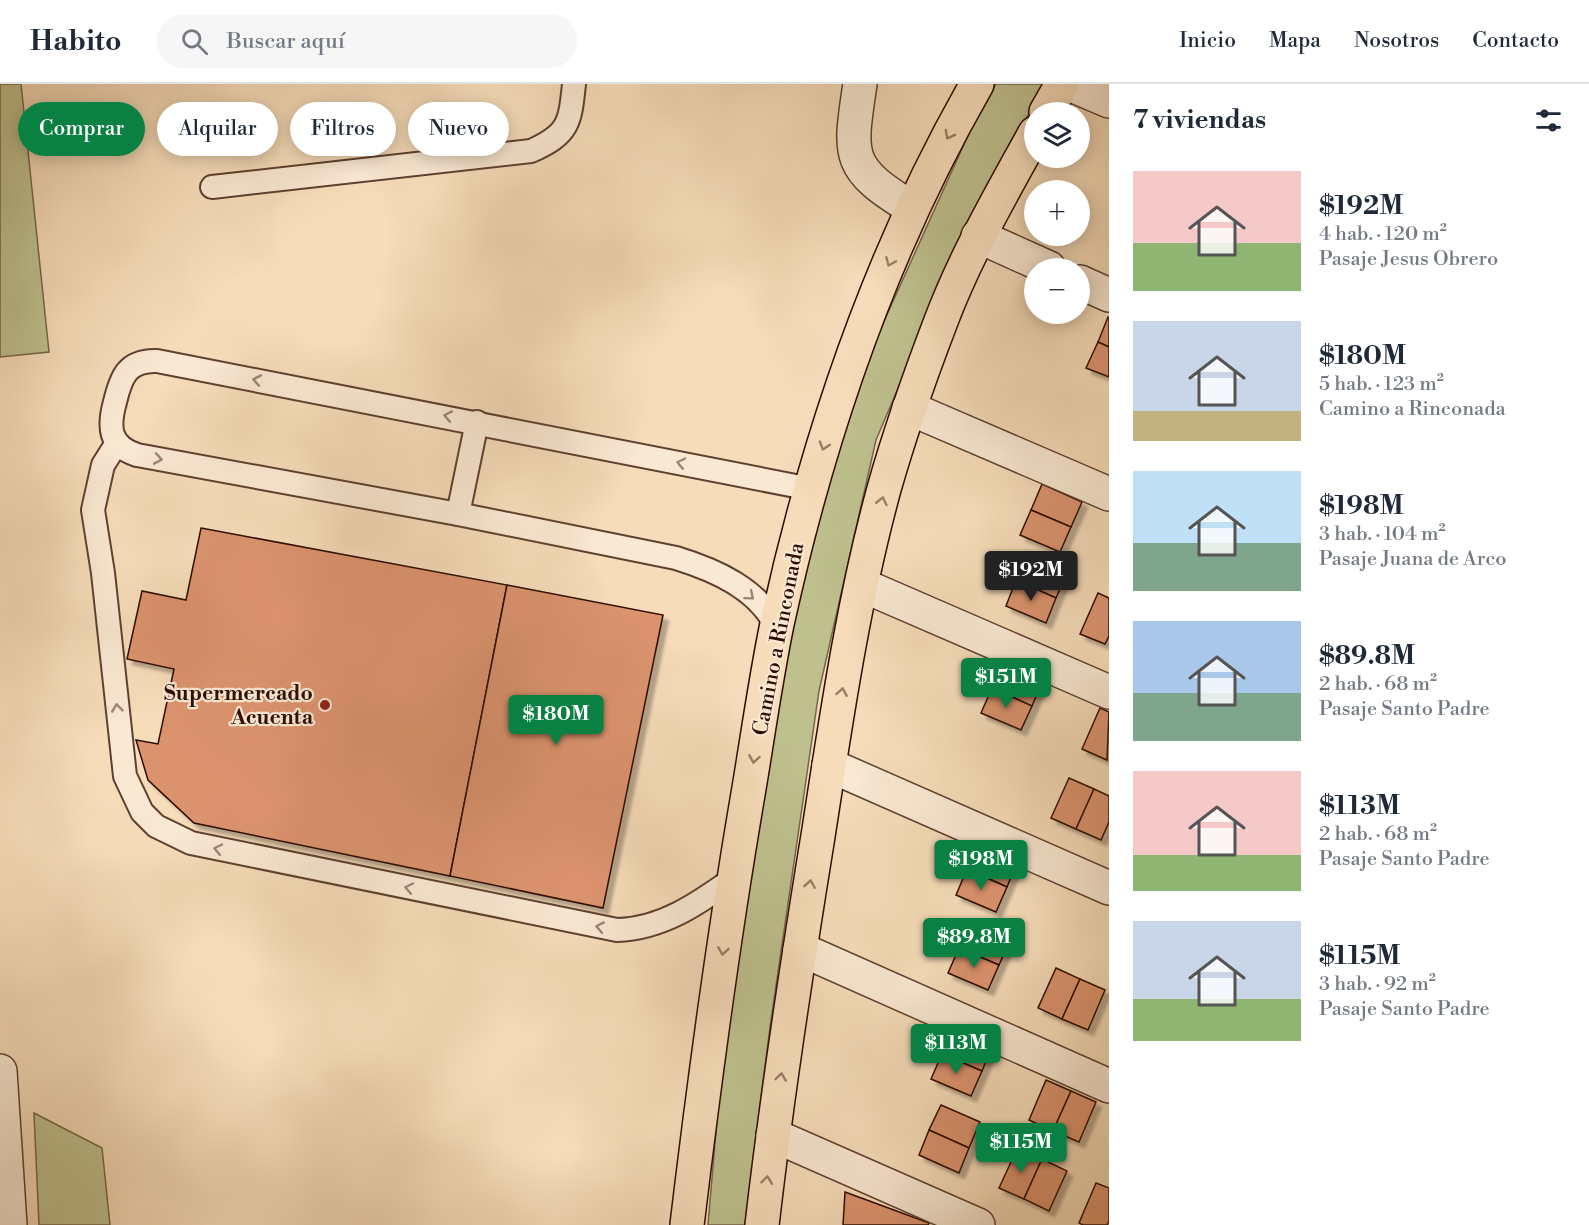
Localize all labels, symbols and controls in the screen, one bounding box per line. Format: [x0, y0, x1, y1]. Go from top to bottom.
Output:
search box [157, 14, 577, 68]
text: Habito [30, 24, 121, 59]
icon: search [178, 25, 211, 58]
text: Buscar aquí [226, 28, 345, 55]
text: Inicio [1179, 28, 1236, 54]
text: Mapa [1269, 28, 1321, 54]
text: Nosotros [1354, 28, 1439, 54]
text: Contacto [1472, 28, 1559, 54]
chip: Comprar [18, 102, 145, 156]
chip: Alquilar [157, 102, 278, 156]
chip: Filtros [290, 102, 396, 156]
chip: Nuevo [408, 102, 509, 156]
map controls [1024, 102, 1090, 324]
button: layers [1024, 102, 1090, 168]
text: 7 viviendas [1133, 104, 1266, 136]
icon: filters [1532, 104, 1565, 137]
one-way arrow [945, 129, 956, 140]
button: + [1024, 180, 1090, 246]
text: $192M [1319, 190, 1403, 222]
icon: home [1181, 195, 1253, 267]
text: 4 hab. · 120 m² [1319, 222, 1447, 247]
text: Pasaje Jesus Obrero [1319, 247, 1498, 272]
one-way arrow [885, 256, 897, 267]
button: − [1024, 258, 1090, 324]
text: $180M [1319, 340, 1406, 372]
icon: home [1181, 345, 1253, 417]
text: 5 hab. · 123 m² [1319, 372, 1444, 397]
one-way arrow [252, 374, 262, 387]
text: Camino a Rinconada [1319, 397, 1506, 422]
one-way arrow [444, 410, 454, 423]
one-way arrow [819, 440, 831, 451]
one-way arrow [153, 452, 163, 465]
one-way arrow [676, 457, 686, 470]
text: $198M [1319, 490, 1404, 522]
icon: home [1181, 495, 1253, 567]
one-way arrow [874, 496, 887, 506]
text: 3 hab. · 104 m² [1319, 522, 1445, 547]
street label: Camino a Rinconada [748, 540, 811, 738]
text: Pasaje Juana de Arco [1319, 547, 1507, 572]
pin: $192M [989, 551, 1073, 602]
text: $192M [999, 558, 1063, 583]
one-way arrow [743, 588, 754, 599]
text: $89.8M [1319, 640, 1415, 672]
icon: home [1181, 645, 1253, 717]
pin: $151M [964, 658, 1048, 709]
text: $151M [975, 665, 1037, 690]
text: 2 hab. · 68 m² [1319, 672, 1437, 697]
place label: Supermercado Acuenta [164, 681, 314, 731]
one-way arrow [835, 687, 848, 697]
pin: $180M [514, 695, 598, 746]
text: Pasaje Santo Padre [1319, 697, 1490, 722]
marker: Supermercado Acuenta [318, 698, 332, 712]
text: $180M [523, 702, 589, 727]
one-way arrow [111, 703, 124, 712]
one-way arrow [749, 754, 761, 764]
text: $113M [1319, 790, 1400, 822]
icon: home [1181, 795, 1253, 867]
text: 2 hab. · 68 m² [1319, 822, 1437, 847]
pin: $198M [939, 840, 1023, 891]
one-way arrow [213, 843, 223, 856]
text: $198M [948, 847, 1014, 872]
text: Pasaje Santo Padre [1319, 847, 1490, 872]
one-way arrow [803, 880, 816, 890]
one-way arrow [404, 882, 414, 895]
pin: $89.8M [925, 918, 1023, 969]
one-way arrow [595, 921, 605, 934]
text: $89.8M [937, 925, 1011, 950]
text: $115M [1319, 940, 1400, 972]
icon: home [1181, 945, 1253, 1017]
one-way arrow [717, 947, 729, 956]
text: 3 hab. · 92 m² [1319, 972, 1436, 997]
text: Pasaje Santo Padre [1319, 997, 1490, 1022]
pin: $113M [914, 1024, 998, 1075]
text: $113M [925, 1031, 987, 1056]
one-way arrow [775, 1072, 787, 1082]
pin: $115M [979, 1123, 1063, 1174]
text: $115M [990, 1130, 1052, 1155]
one-way arrow [760, 1175, 773, 1185]

